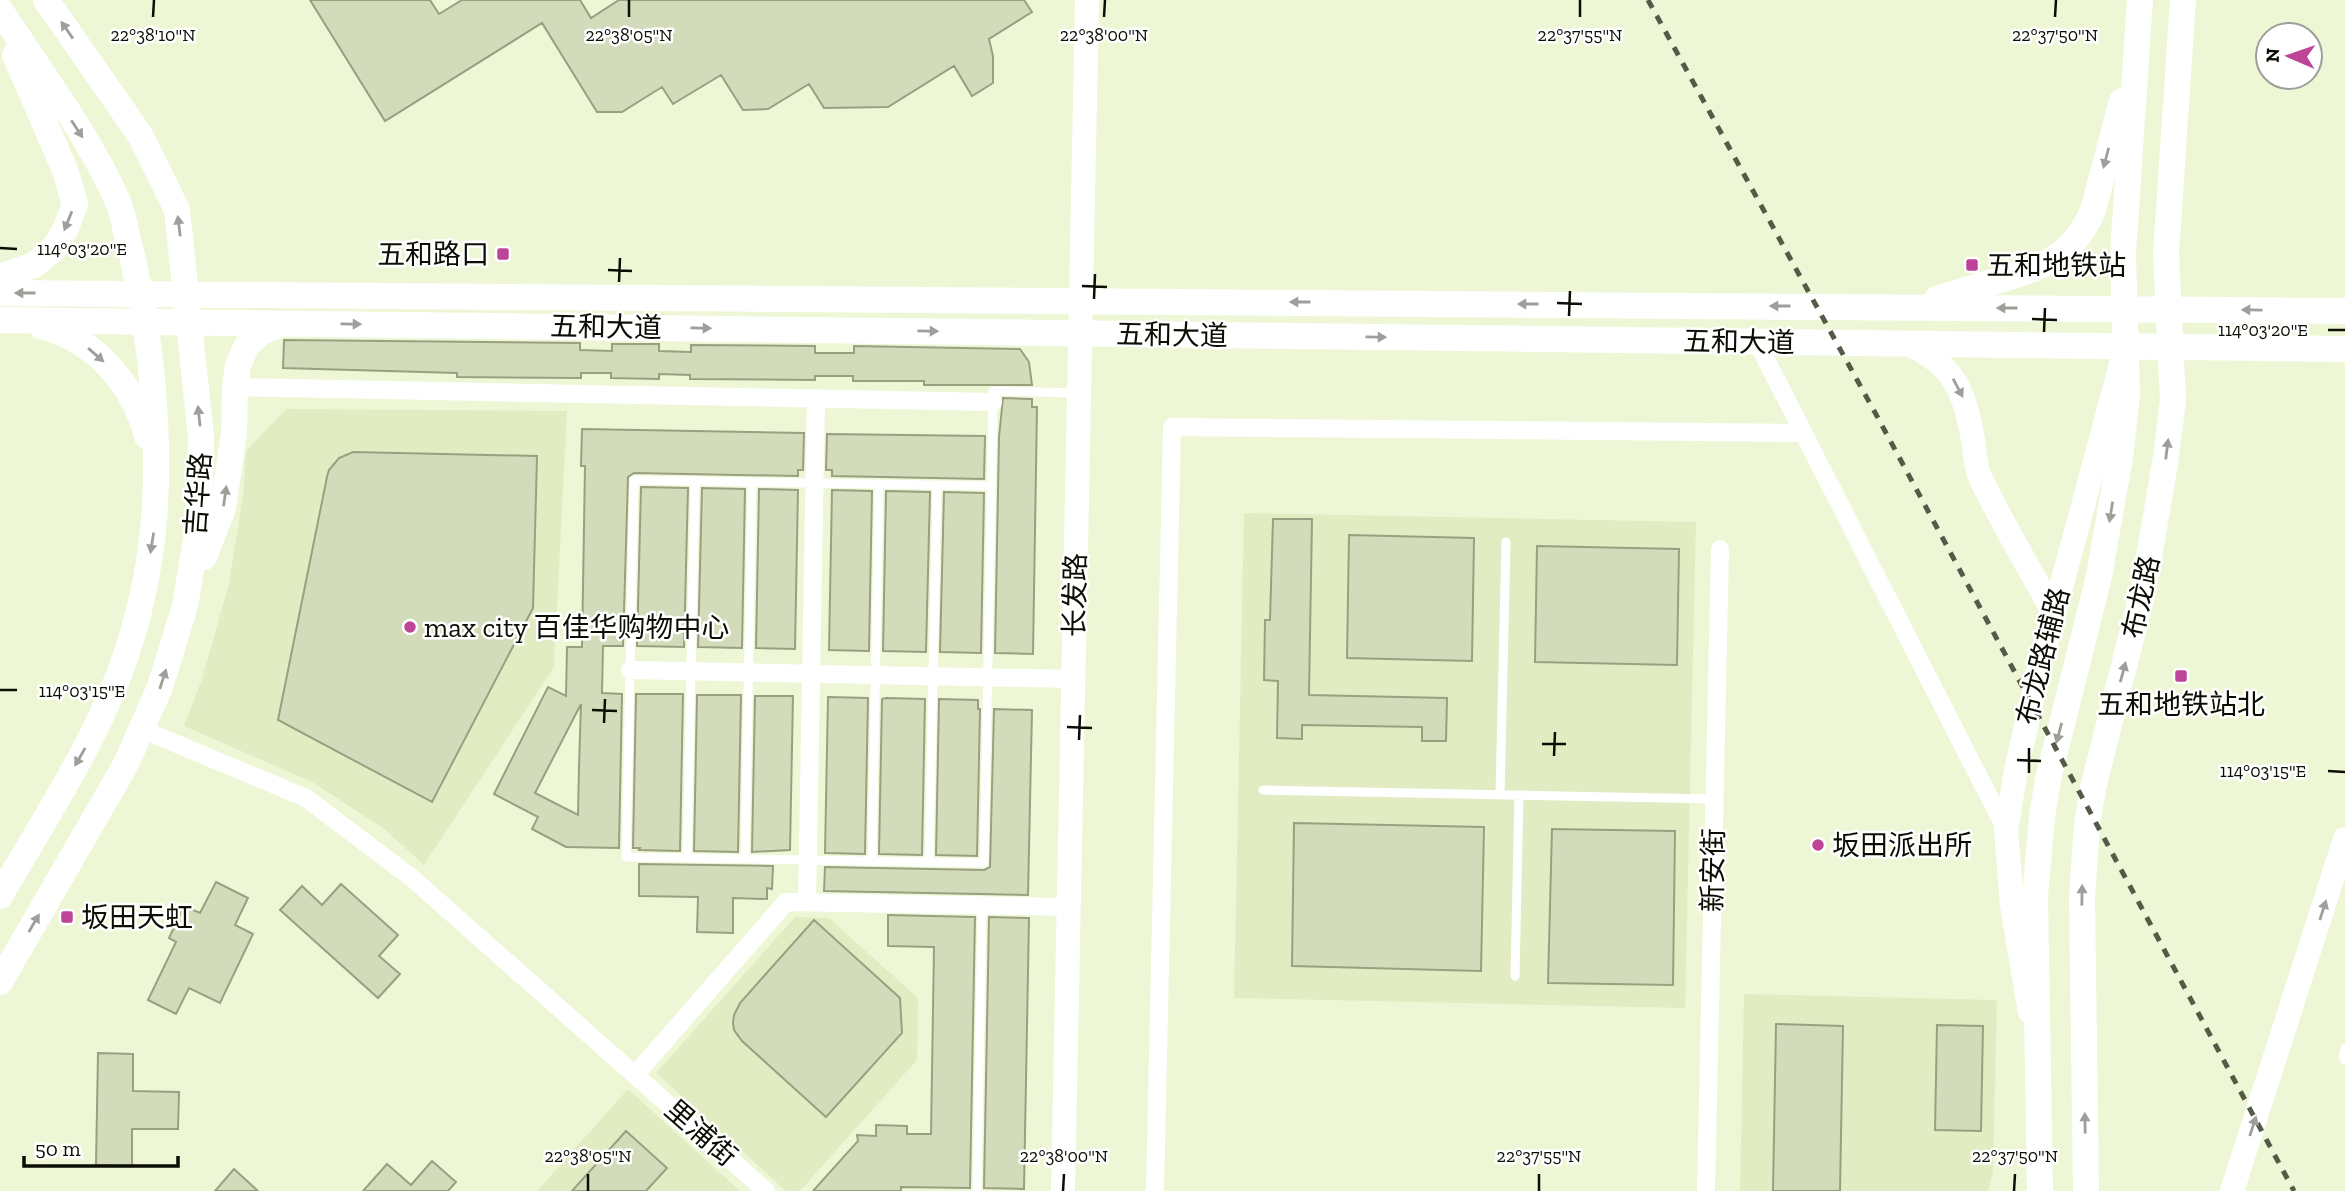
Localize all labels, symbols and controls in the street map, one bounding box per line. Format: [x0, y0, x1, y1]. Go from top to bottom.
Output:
one-way arrow [60, 21, 74, 39]
north arrow [2254, 21, 2324, 91]
text: 22°38'10"N [111, 24, 195, 46]
text: 22°38'05"N [585, 24, 673, 46]
text: 22°38'00"N [1060, 24, 1148, 46]
text: 22°37'55"N [1538, 24, 1622, 46]
text: 22°37'50"N [2012, 24, 2098, 46]
text: N [2261, 48, 2284, 63]
one-way arrow [71, 119, 84, 138]
one-way arrow [2100, 148, 2111, 170]
one-way arrow [62, 210, 73, 231]
one-way arrow [174, 215, 185, 237]
text: 114°03'20"E [37, 238, 127, 260]
place label: 五和路口 [377, 238, 489, 271]
marker: 五和路口 [495, 246, 511, 262]
place label: 五和地铁站 [1986, 249, 2126, 282]
marker: 五和地铁站 [1964, 257, 1980, 273]
one-way arrow [13, 287, 35, 299]
one-way arrow [1289, 296, 1311, 308]
one-way arrow [1517, 298, 1539, 310]
one-way arrow [1769, 300, 1791, 312]
one-way arrow [1996, 302, 2018, 313]
one-way arrow [2241, 304, 2263, 316]
street label: 五和大道 [550, 310, 662, 344]
one-way arrow [340, 318, 362, 330]
street label: 五和大道 [1116, 318, 1228, 352]
text: 114°03'20"E [2218, 319, 2308, 341]
one-way arrow [690, 323, 712, 334]
street label: 五和大道 [1683, 325, 1795, 359]
one-way arrow [917, 326, 939, 337]
one-way arrow [1365, 331, 1387, 343]
one-way arrow [87, 347, 105, 363]
one-way arrow [1953, 378, 1964, 398]
one-way arrow [193, 405, 204, 427]
one-way arrow [2162, 438, 2173, 460]
street label: 吉华路 [179, 451, 217, 537]
one-way arrow [219, 484, 230, 506]
one-way arrow [2105, 501, 2116, 523]
one-way arrow [146, 532, 157, 554]
street label: 布龙路 [2116, 552, 2166, 642]
street label: 长发路 [1058, 553, 1092, 637]
street label: 布龙路辅路 [2010, 584, 2076, 728]
place label: max city 百佳华购物中心 [424, 611, 730, 644]
marker: max city 百佳华购物中心 [402, 619, 418, 635]
one-way arrow [2119, 662, 2129, 683]
one-way arrow [158, 668, 168, 689]
marker: 五和地铁站北 [2173, 668, 2189, 684]
text: 114°03'15"E [39, 680, 125, 702]
place label: 五和地铁站北 [2097, 688, 2265, 721]
one-way arrow [2053, 723, 2064, 745]
one-way arrow [73, 748, 86, 767]
text: 114°03'15"E [2220, 760, 2306, 782]
street label: 新安街 [1696, 828, 1730, 912]
place label: 坂田派出所 [1832, 829, 1972, 862]
marker: 坂田派出所 [1810, 837, 1826, 853]
one-way arrow [2076, 884, 2088, 906]
one-way arrow [2318, 899, 2329, 920]
place label: 坂田天虹 [81, 901, 193, 934]
marker: 坂田天虹 [59, 909, 75, 925]
one-way arrow [28, 913, 40, 933]
street label: 里浦街 [658, 1093, 744, 1173]
one-way arrow [2079, 1112, 2091, 1134]
one-way arrow [2248, 1115, 2259, 1136]
scale bar [24, 1124, 178, 1168]
text: 50 m [35, 1136, 81, 1161]
text: 22°38'05"N [544, 1145, 632, 1167]
text: 22°38'00"N [1020, 1145, 1108, 1167]
text: 22°37'55"N [1497, 1145, 1581, 1167]
text: 22°37'50"N [1972, 1145, 2058, 1167]

